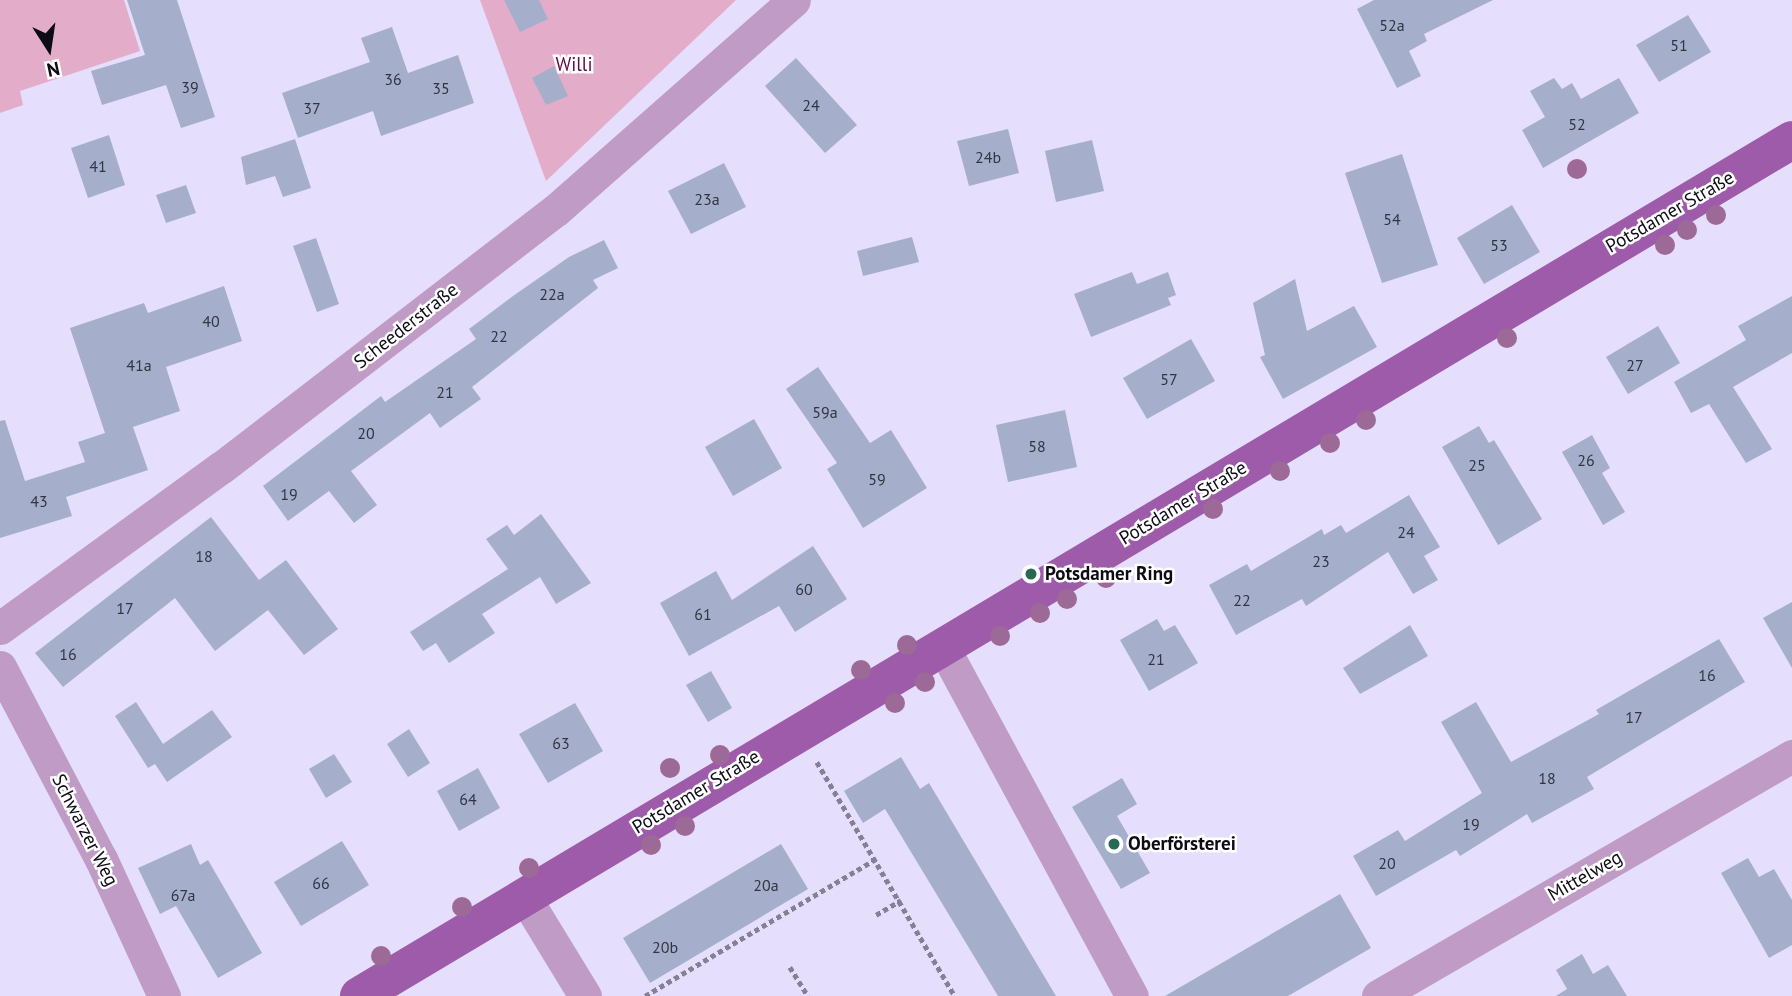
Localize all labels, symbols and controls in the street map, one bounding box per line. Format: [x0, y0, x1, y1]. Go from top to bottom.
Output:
north arrow [14, 14, 84, 84]
house number: 52a [1379, 15, 1405, 35]
house number: 51 [1670, 35, 1688, 55]
park label: Willi [555, 54, 593, 76]
text: N [45, 57, 62, 83]
house number: 36 [384, 69, 402, 89]
house number: 39 [181, 77, 199, 97]
house number: 35 [432, 78, 450, 98]
house number: 24 [802, 95, 820, 115]
house number: 37 [303, 98, 321, 118]
house number: 52 [1568, 114, 1586, 134]
house number: 24b [975, 147, 1001, 167]
house number: 41 [89, 156, 107, 176]
street label: Potsdamer Straße [1602, 166, 1738, 258]
house number: 23a [694, 189, 720, 209]
house number: 54 [1383, 209, 1401, 229]
house number: 53 [1490, 235, 1508, 255]
street label: Scheederstraße [349, 278, 463, 374]
house number: 22a [539, 284, 565, 304]
house number: 40 [202, 311, 220, 331]
house number: 22 [490, 326, 508, 346]
house number: 41a [126, 355, 152, 375]
house number: 27 [1626, 355, 1644, 375]
house number: 57 [1160, 369, 1178, 389]
house number: 21 [436, 382, 454, 402]
house number: 59a [812, 402, 838, 422]
house number: 20 [357, 423, 375, 443]
house number: 58 [1028, 436, 1046, 456]
house number: 26 [1577, 450, 1595, 470]
house number: 25 [1468, 455, 1486, 475]
street label: Potsdamer Straße [1115, 456, 1251, 550]
house number: 59 [868, 469, 886, 489]
house number: 19 [280, 484, 298, 504]
house number: 43 [30, 491, 48, 511]
house number: 24 [1397, 522, 1415, 542]
house number: 18 [195, 546, 213, 566]
house number: 23 [1312, 551, 1330, 571]
place label: Potsdamer Ring [1045, 563, 1173, 585]
marker: Potsdamer Ring [1023, 566, 1039, 582]
house number: 60 [795, 579, 813, 599]
house number: 22 [1233, 590, 1251, 610]
house number: 17 [116, 598, 134, 618]
house number: 61 [694, 604, 712, 624]
house number: 16 [59, 644, 77, 664]
house number: 21 [1147, 649, 1165, 669]
house number: 16 [1698, 665, 1716, 685]
house number: 17 [1625, 707, 1643, 727]
house number: 63 [552, 733, 570, 753]
street label: Potsdamer Straße [628, 745, 764, 839]
house number: 18 [1538, 768, 1556, 788]
street label: Schwarzer Weg [47, 770, 123, 890]
house number: 64 [459, 789, 477, 809]
house number: 19 [1462, 814, 1480, 834]
place label: Oberförsterei [1128, 833, 1236, 855]
marker: Oberförsterei [1106, 836, 1122, 852]
street label: Mittelweg [1544, 846, 1626, 906]
house number: 20 [1378, 853, 1396, 873]
house number: 66 [312, 873, 330, 893]
house number: 20a [753, 875, 779, 895]
house number: 67a [171, 885, 195, 905]
house number: 20b [652, 937, 678, 957]

